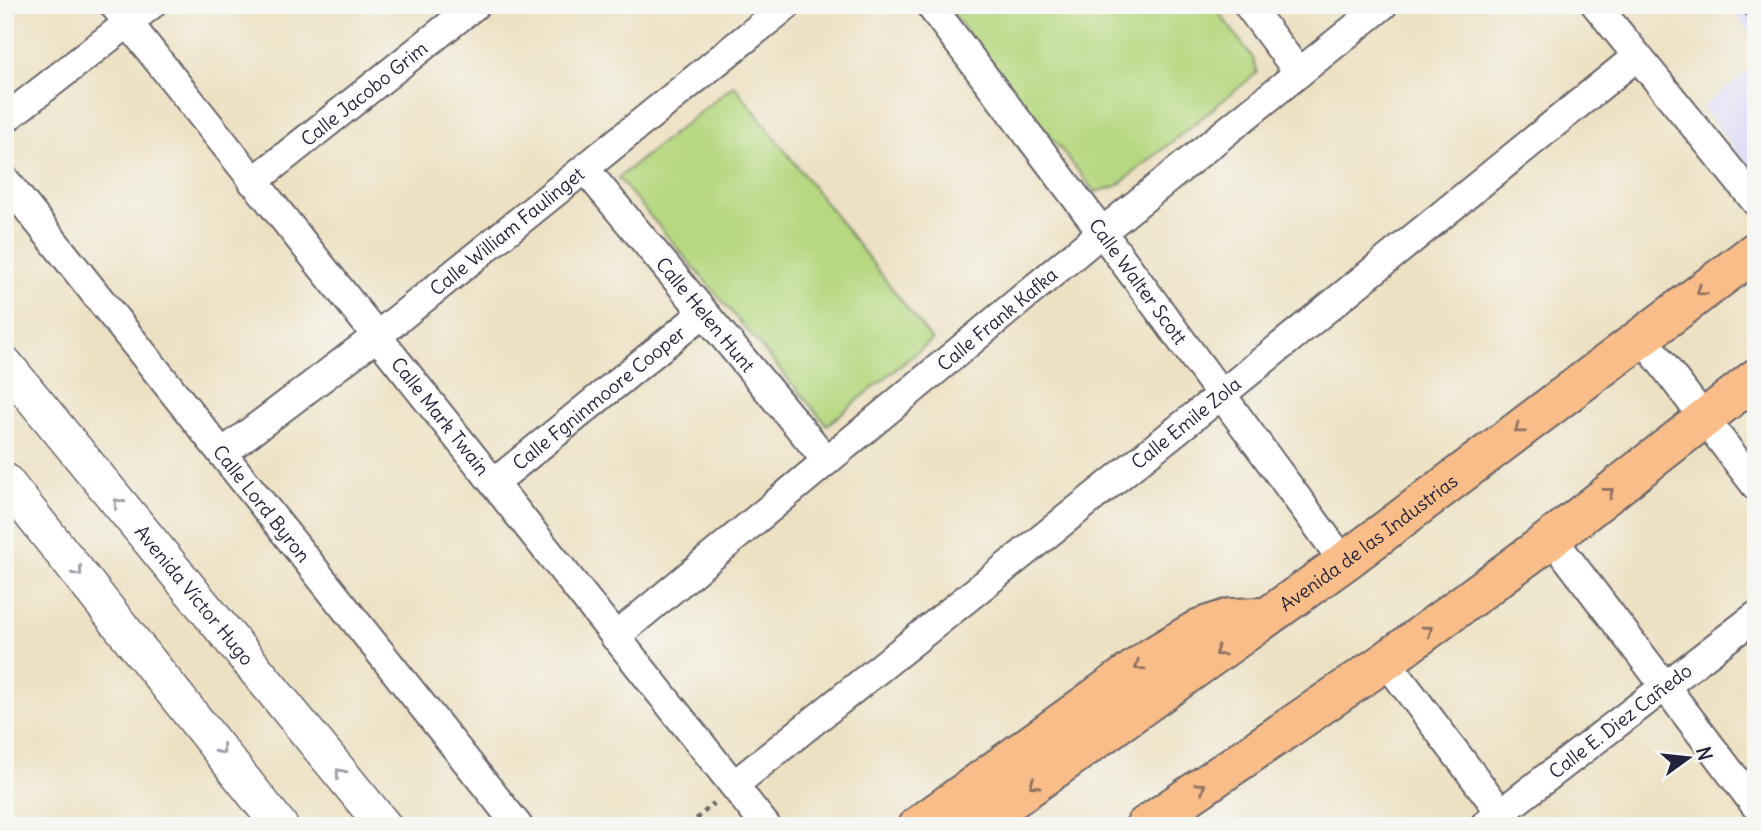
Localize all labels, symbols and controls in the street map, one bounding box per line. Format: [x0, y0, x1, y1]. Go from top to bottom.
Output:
street label: Calle Jacobo Grim [296, 36, 432, 151]
street label: Calle William Faulinget [425, 162, 589, 301]
street label: Calle Walter Scott [1084, 214, 1192, 349]
street label: Calle Helen Hunt [651, 252, 760, 377]
street label: Calle Frank Kafka [932, 262, 1062, 376]
one-way arrow [1696, 283, 1709, 296]
street label: Calle Fgninmoore Cooper [507, 320, 690, 475]
street label: Calle Mark Twain [386, 352, 495, 480]
street label: Calle Emile Zola [1126, 372, 1246, 474]
one-way arrow [1515, 420, 1527, 433]
street label: Calle Lord Byron [208, 440, 316, 567]
street label: Avenida de las Industrias [1275, 469, 1462, 616]
one-way arrow [1602, 488, 1614, 501]
one-way arrow [114, 498, 126, 511]
street label: Avenida Víctor Hugo [130, 520, 259, 670]
one-way arrow [70, 565, 83, 577]
one-way arrow [1420, 626, 1433, 638]
one-way arrow [1214, 644, 1227, 656]
one-way arrow [1135, 658, 1147, 670]
street label: Calle E. Diez Cañedo [1544, 658, 1696, 784]
north arrow [1652, 722, 1722, 792]
one-way arrow [212, 742, 225, 754]
text: N [1691, 744, 1718, 763]
one-way arrow [336, 769, 348, 782]
one-way arrow [1029, 776, 1042, 788]
one-way arrow [1193, 783, 1206, 795]

